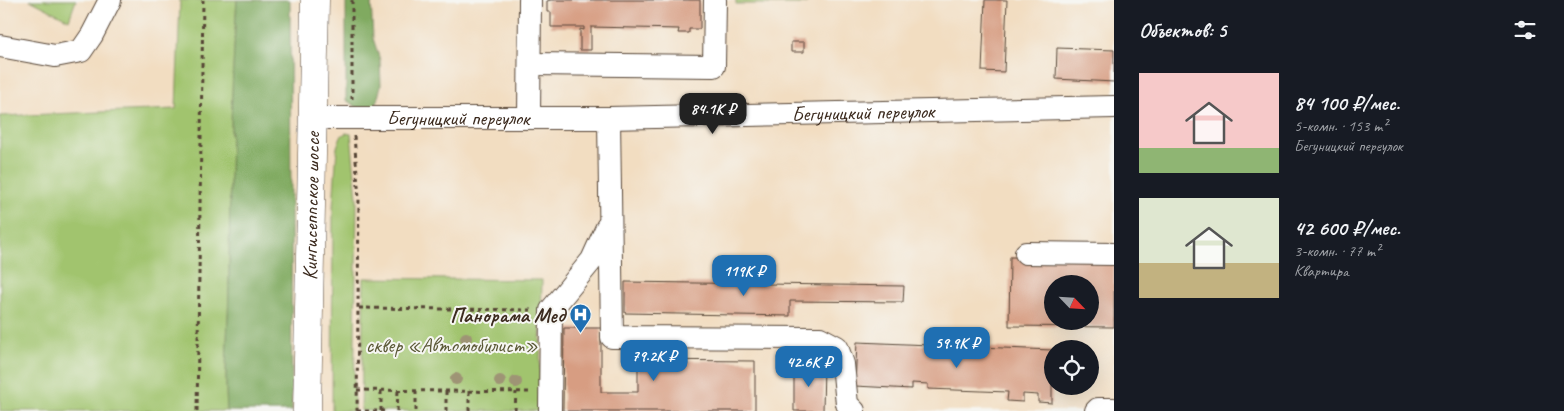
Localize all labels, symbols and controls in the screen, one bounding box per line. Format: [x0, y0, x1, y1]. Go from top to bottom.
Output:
icon: filters [1511, 16, 1539, 44]
text: Объектов: 5 [1139, 17, 1227, 43]
text: 84 100 ₽/мес. [1294, 90, 1400, 116]
pin: 84.1K ₽ [667, 92, 759, 135]
icon: home [1179, 93, 1239, 153]
street label: Бегуницкий переулок [791, 98, 937, 127]
text: 84.1K ₽ [690, 99, 736, 119]
street label: Бегуницкий переулок [387, 105, 532, 131]
text: 5-комн. · 153 m² [1294, 116, 1387, 136]
street label: Кингисеппское шоссе [297, 130, 325, 280]
text: Бегуницкий переулок [1294, 136, 1403, 156]
text: 42 600 ₽/мес. [1294, 215, 1400, 241]
icon: home [1179, 218, 1239, 278]
text: 3-комн. · 77 m² [1294, 241, 1380, 261]
pin: 119K ₽ [703, 254, 785, 297]
text: 119K ₽ [723, 261, 765, 281]
text: Квартира [1294, 261, 1349, 281]
north arrow [1044, 275, 1099, 330]
map controls [1044, 275, 1099, 395]
place label: Панорама Мед [450, 302, 567, 328]
hospital icon: Панорама Мед [569, 303, 593, 334]
pin: 59.9K ₽ [911, 326, 1003, 369]
park label: сквер «Автомобилист» [366, 332, 538, 358]
text: 59.9K ₽ [935, 333, 979, 353]
pin: 79.2K ₽ [608, 340, 700, 382]
button: locate [1044, 340, 1099, 395]
text: 79.2K ₽ [632, 346, 676, 366]
pin: 42.6K ₽ [763, 346, 855, 388]
text: 42.6K ₽ [786, 352, 832, 372]

